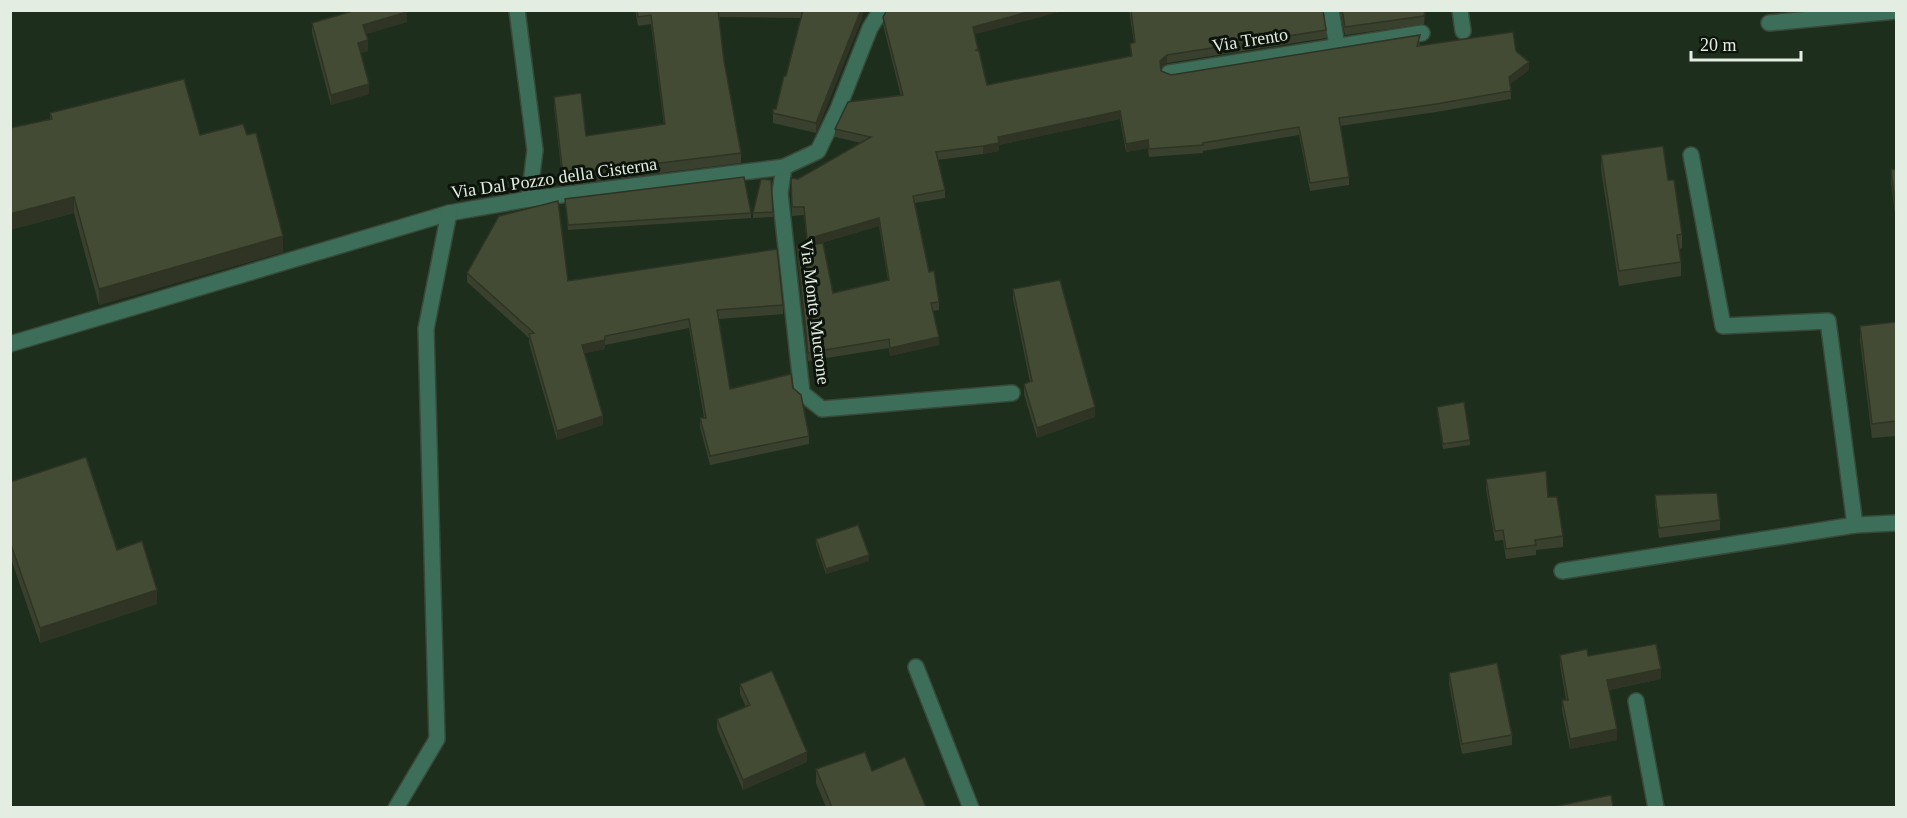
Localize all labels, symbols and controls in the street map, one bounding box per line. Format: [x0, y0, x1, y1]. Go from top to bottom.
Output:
street label: Via Trento [1211, 24, 1289, 56]
scale bar [1691, 24, 1800, 62]
text: 20 m [1700, 35, 1737, 55]
street label: Via Dal Pozzo della Cisterna [450, 154, 658, 202]
street label: Via Monte Mucrone [796, 238, 834, 386]

